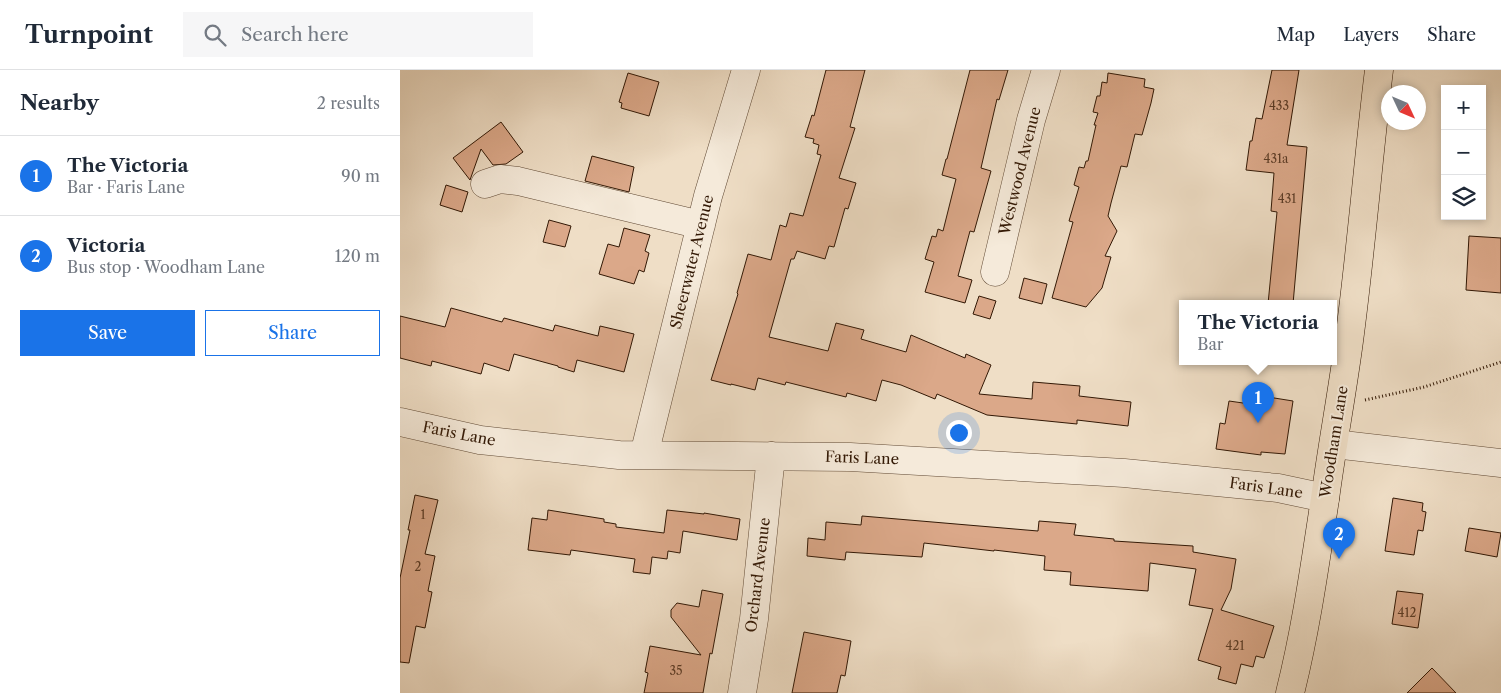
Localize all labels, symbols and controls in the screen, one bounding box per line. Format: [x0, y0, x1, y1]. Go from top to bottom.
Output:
search box [183, 12, 533, 57]
text: Turnpoint [25, 20, 153, 49]
icon: search [201, 21, 229, 49]
text: Search here [241, 23, 349, 46]
text: Map [1277, 24, 1315, 46]
text: Layers [1343, 24, 1399, 46]
text: Share [1427, 24, 1476, 46]
north arrow [1381, 85, 1426, 130]
map controls [1441, 85, 1486, 220]
button: + [1441, 85, 1486, 130]
text: Nearby [20, 90, 99, 115]
text: 2 results [317, 93, 380, 113]
house number: 433 [1269, 98, 1289, 113]
street label: Westwood Avenue [994, 105, 1045, 238]
button: − [1441, 130, 1486, 175]
house number: 431a [1264, 151, 1289, 166]
text: The Victoria [67, 154, 189, 177]
text: 1 [32, 166, 40, 186]
text: 90 m [341, 166, 380, 186]
button: layers [1441, 175, 1486, 220]
text: Bar · Faris Lane [67, 177, 185, 197]
house number: 431 [1278, 191, 1296, 206]
street label: Sheerwater Avenue [666, 193, 717, 331]
text: Victoria [67, 234, 146, 257]
text: 2 [31, 246, 41, 266]
text: 120 m [335, 246, 380, 266]
text: Bus stop · Woodham Lane [67, 257, 265, 277]
popup [1179, 300, 1337, 365]
button: Save [20, 310, 195, 356]
button: Share [205, 310, 380, 356]
text: The Victoria [1197, 311, 1319, 334]
text: Bar [1197, 334, 1224, 354]
pin: 1 [1242, 382, 1274, 423]
street label: Woodham Lane [1315, 384, 1352, 500]
street label: Faris Lane [421, 417, 497, 450]
your location [946, 420, 972, 446]
street label: Faris Lane [825, 447, 899, 468]
street label: Faris Lane [1228, 473, 1304, 502]
house number: 1 [420, 507, 426, 522]
street label: Orchard Avenue [741, 516, 774, 634]
pin: 2 [1323, 518, 1355, 559]
house number: 2 [415, 559, 422, 574]
house number: 412 [1398, 605, 1417, 620]
house number: 421 [1226, 638, 1244, 653]
house number: 35 [669, 663, 683, 678]

